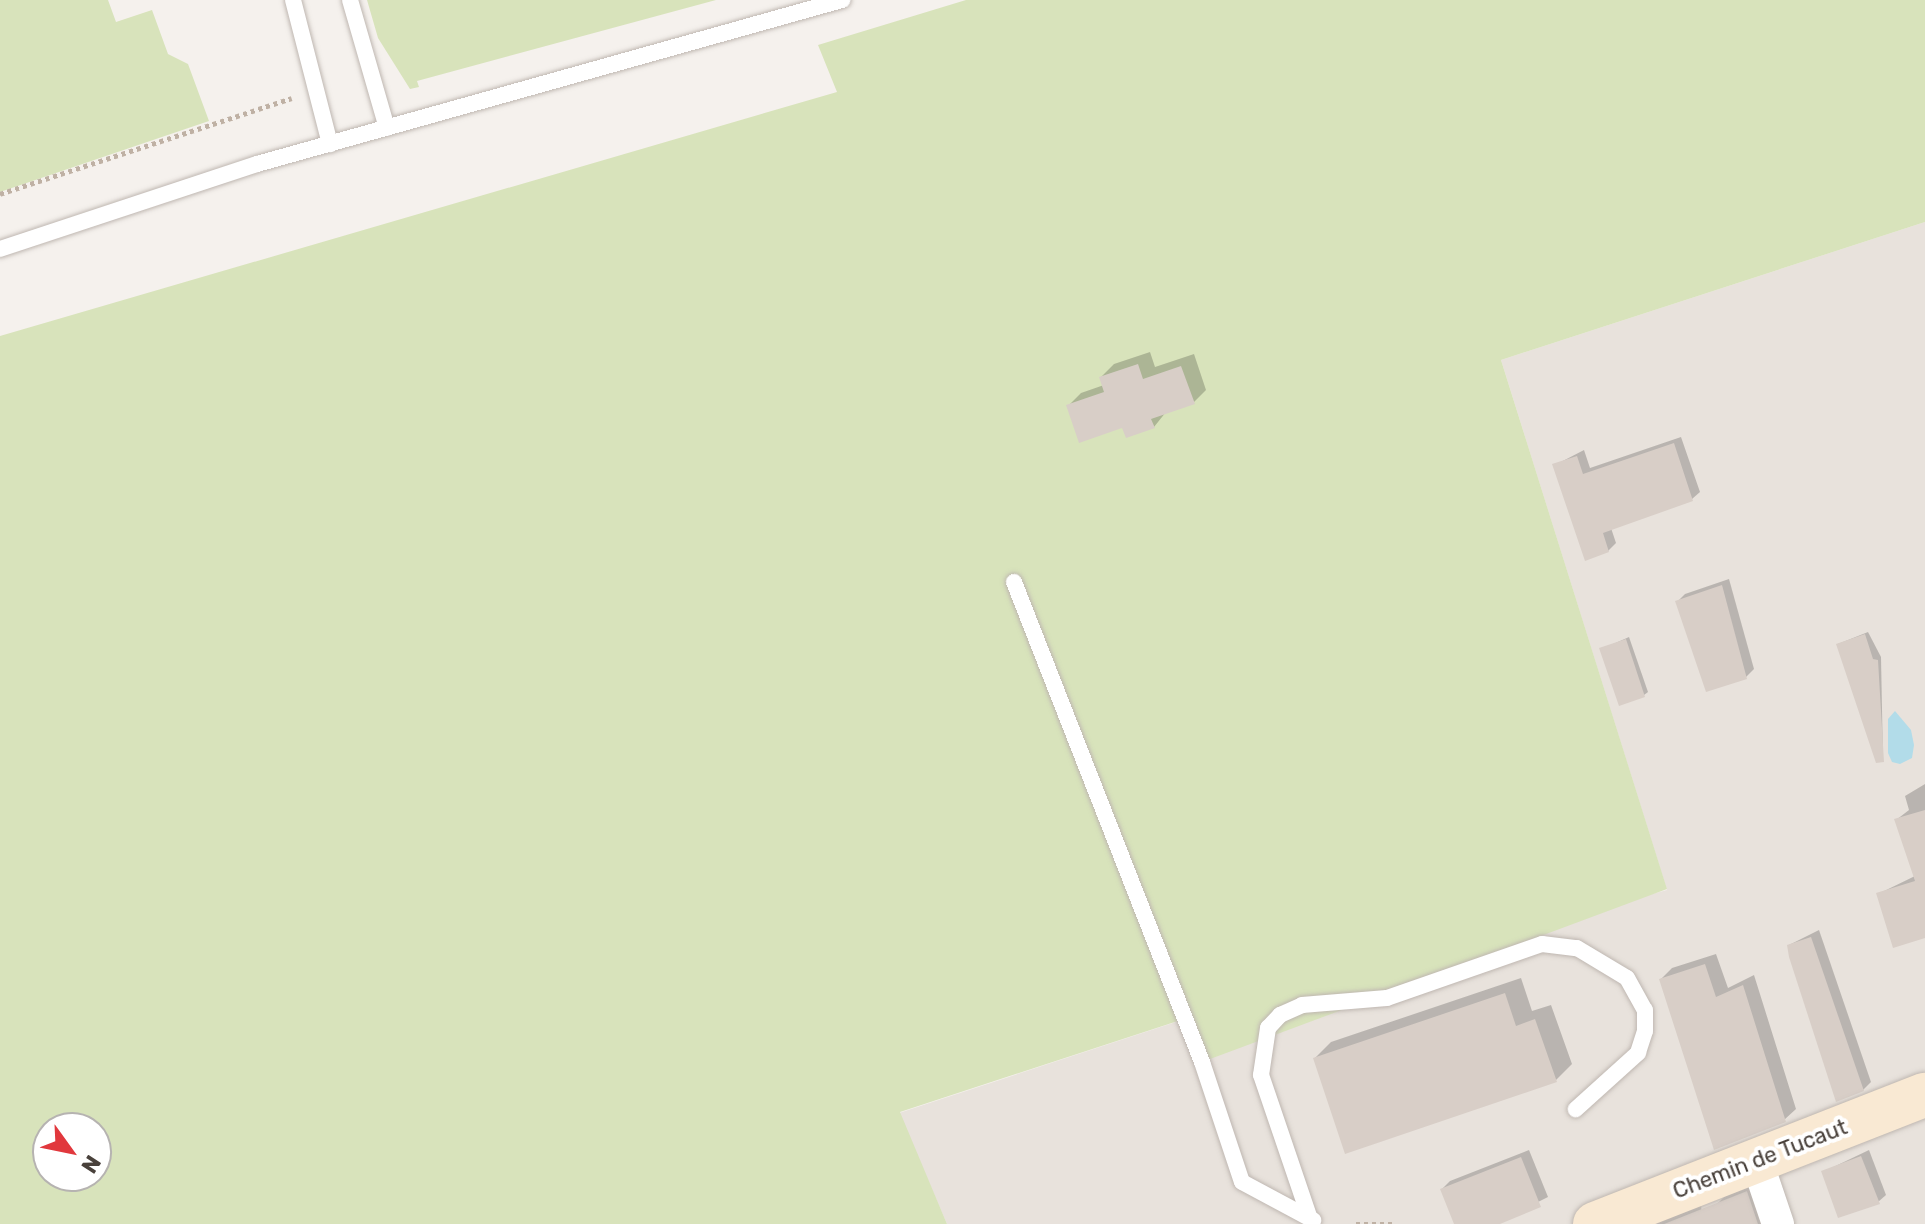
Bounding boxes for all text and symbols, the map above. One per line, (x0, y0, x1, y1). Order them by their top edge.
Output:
north arrow (32, 1112, 112, 1192)
street label: Chemin de Tucaut (1669, 1114, 1851, 1204)
text: N (75, 1150, 107, 1178)

